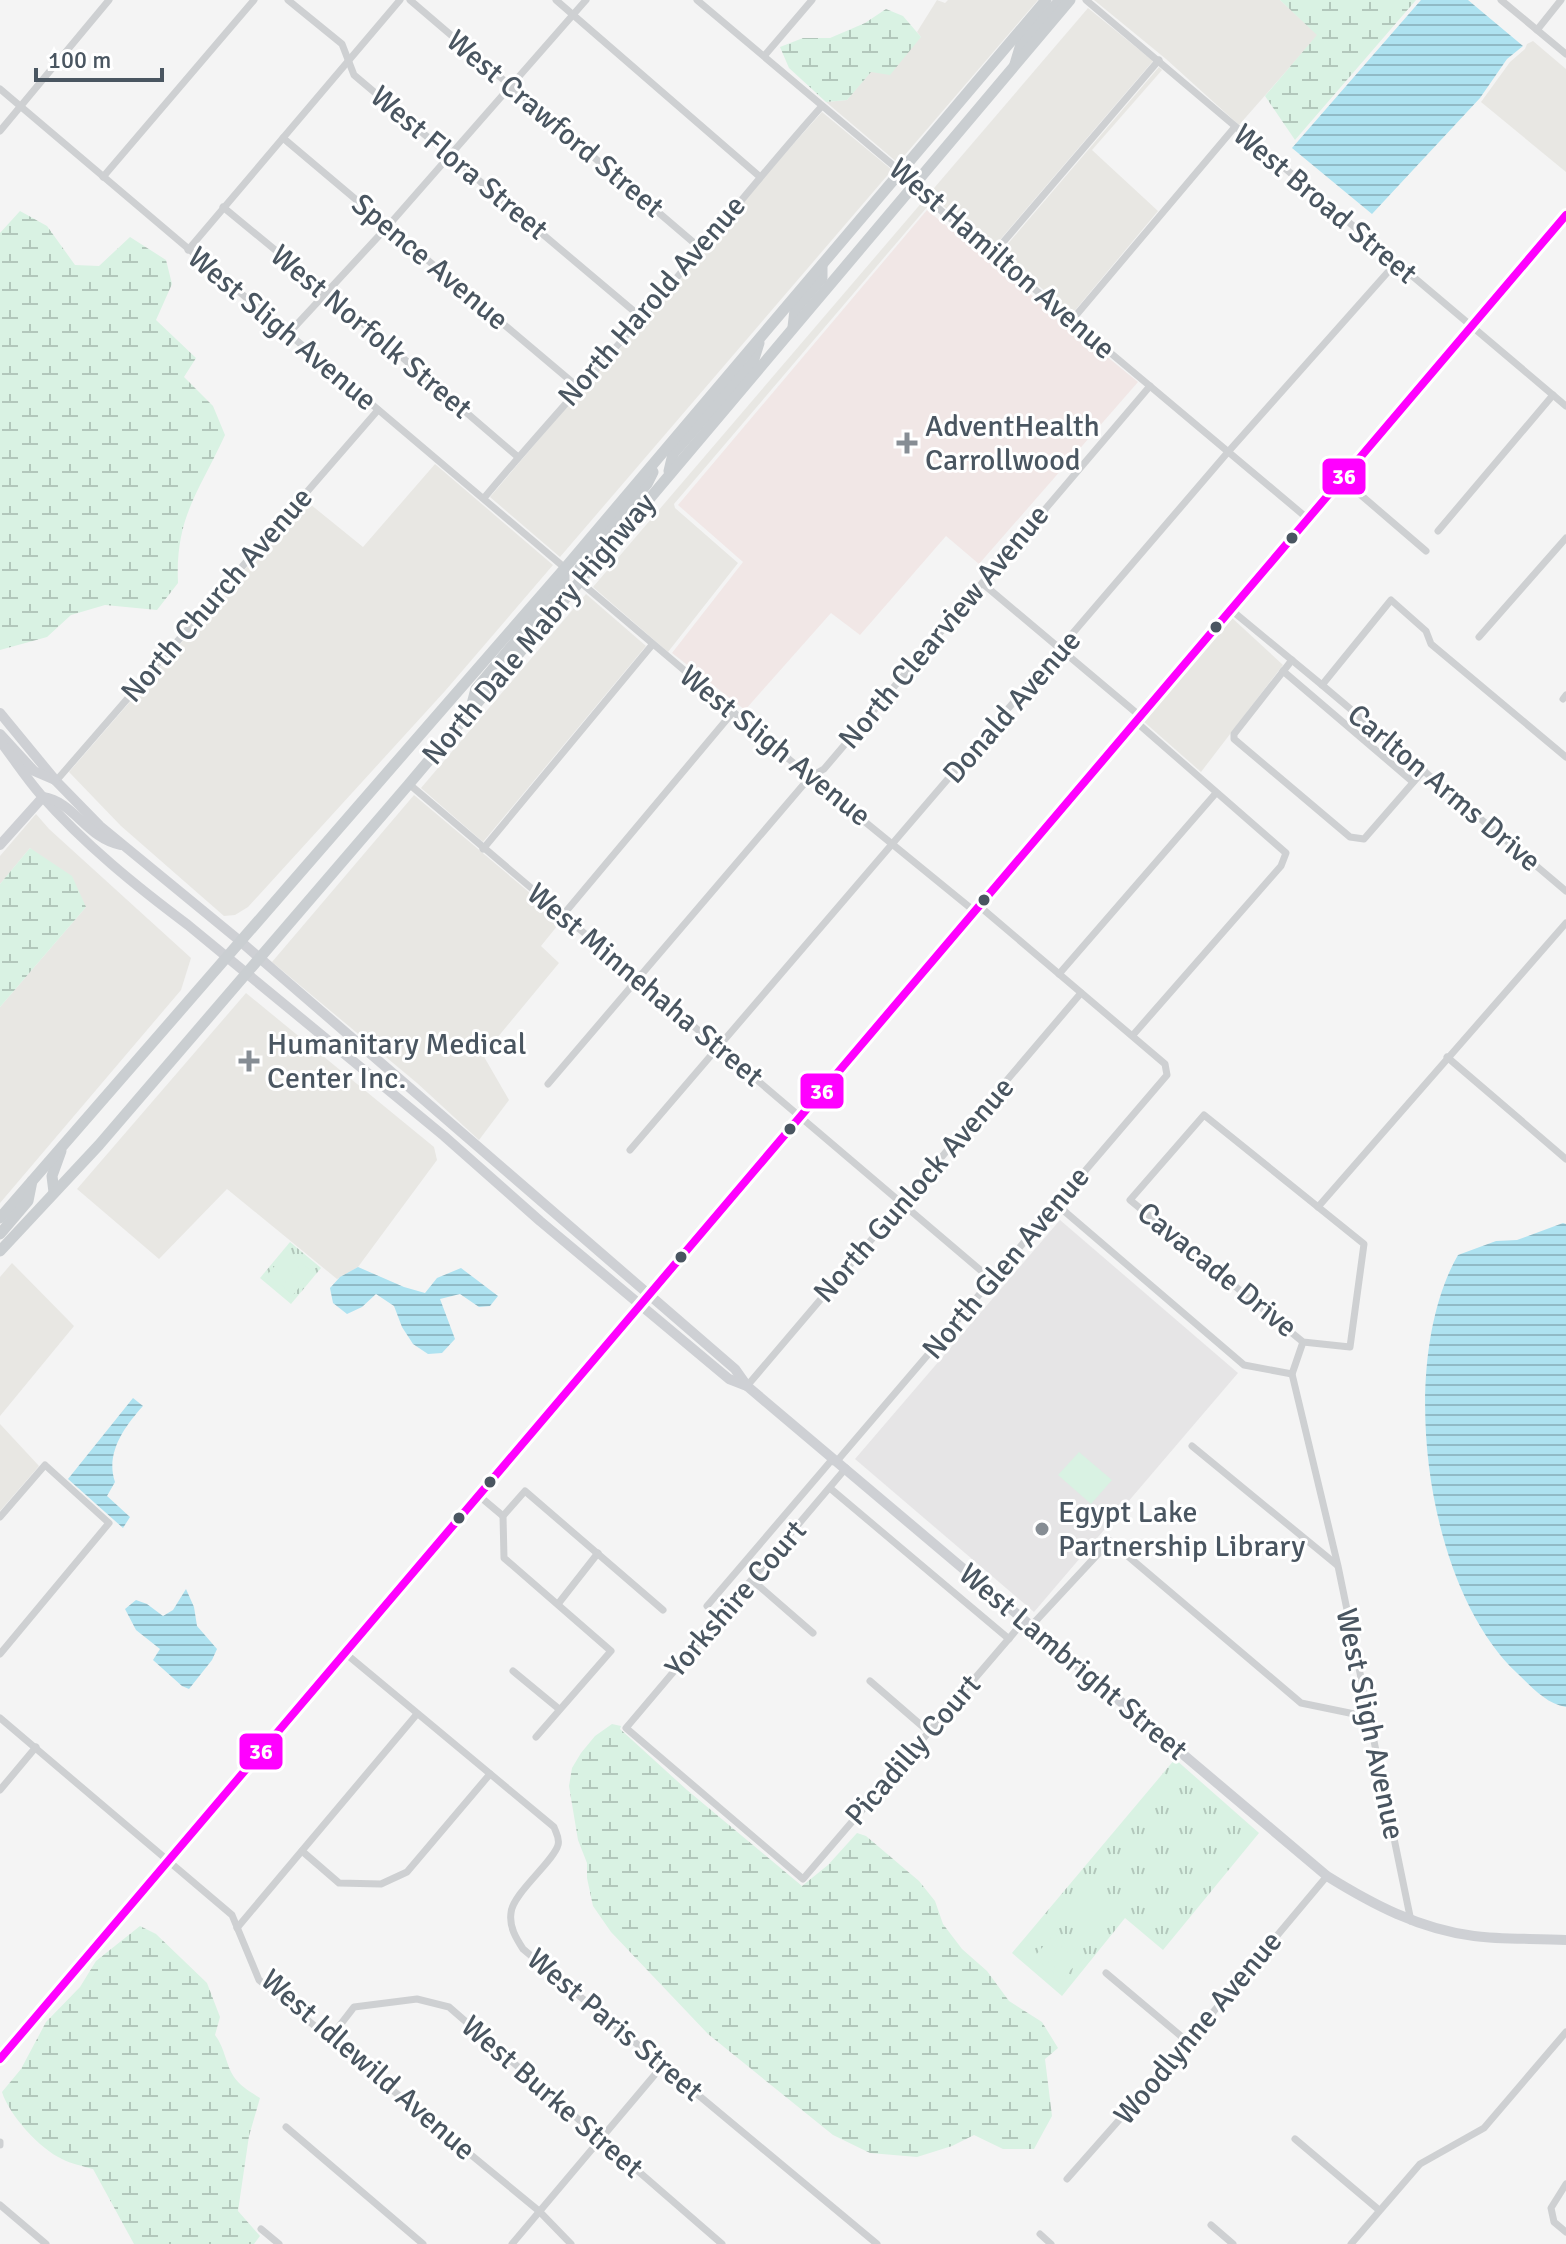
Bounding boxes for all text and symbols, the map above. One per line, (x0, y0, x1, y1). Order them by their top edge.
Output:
street label: West Crawford Street (439, 22, 671, 226)
scale bar (36, 32, 162, 82)
text: 100 m (48, 45, 111, 75)
street label: West Flora Street (363, 78, 555, 248)
street label: West Broad Street (1225, 116, 1425, 292)
street label: West Hamilton Avenue (881, 151, 1123, 367)
street label: Spence Avenue (344, 186, 516, 338)
street label: North Harold Avenue (550, 188, 754, 414)
street label: West Norfolk Street (263, 237, 479, 427)
street label: West Sligh Avenue (180, 239, 384, 419)
place label: AdventHealth Carrollwood (925, 408, 1100, 479)
marker: AdventHealth Carrollwood (896, 432, 918, 454)
line badge: 36 (1321, 457, 1367, 496)
text: 36 (1332, 463, 1356, 490)
street label: North Church Avenue (113, 480, 321, 710)
street label: North Dale Mabry Highway (414, 486, 664, 772)
street label: North Clearview Avenue (831, 497, 1057, 757)
unlabelled marker (1284, 530, 1300, 546)
unlabelled marker (1208, 619, 1224, 635)
street label: Donald Avenue (935, 623, 1089, 791)
street label: West Sligh Avenue (672, 657, 878, 835)
street label: Carlton Arms Drive (1340, 696, 1548, 880)
street label: West Minnehaha Street (519, 875, 771, 1095)
unlabelled marker (976, 892, 992, 908)
place label: Humanitary Medical Center Inc. (267, 1026, 527, 1097)
marker: Humanitary Medical Center Inc. (238, 1050, 260, 1072)
street label: North Gunlock Avenue (806, 1070, 1022, 1310)
line badge: 36 (799, 1072, 845, 1110)
text: 36 (810, 1078, 834, 1105)
unlabelled marker (782, 1121, 798, 1137)
street label: North Glen Avenue (914, 1159, 1098, 1367)
street label: Cavacade Drive (1130, 1194, 1304, 1346)
unlabelled marker (673, 1249, 689, 1265)
unlabelled marker (482, 1474, 498, 1490)
place label: Egypt Lake Partnership Library (1058, 1494, 1305, 1565)
unlabelled marker (451, 1510, 467, 1526)
street label: Yorkshire Court (657, 1513, 815, 1685)
marker: Egypt Lake Partnership Library (1033, 1520, 1051, 1538)
street label: West Lambright Street (951, 1556, 1195, 1768)
street label: West Sligh Avenue (1327, 1605, 1413, 1843)
street label: Picadilly Court (837, 1667, 989, 1833)
line badge: 36 (238, 1732, 284, 1771)
text: 36 (249, 1738, 273, 1765)
street label: Woodlynne Avenue (1106, 1923, 1290, 2133)
street label: West Paris Street (519, 1941, 711, 2109)
street label: West Idlewild Avenue (253, 1962, 483, 2168)
street label: West Burke Street (453, 2008, 651, 2186)

